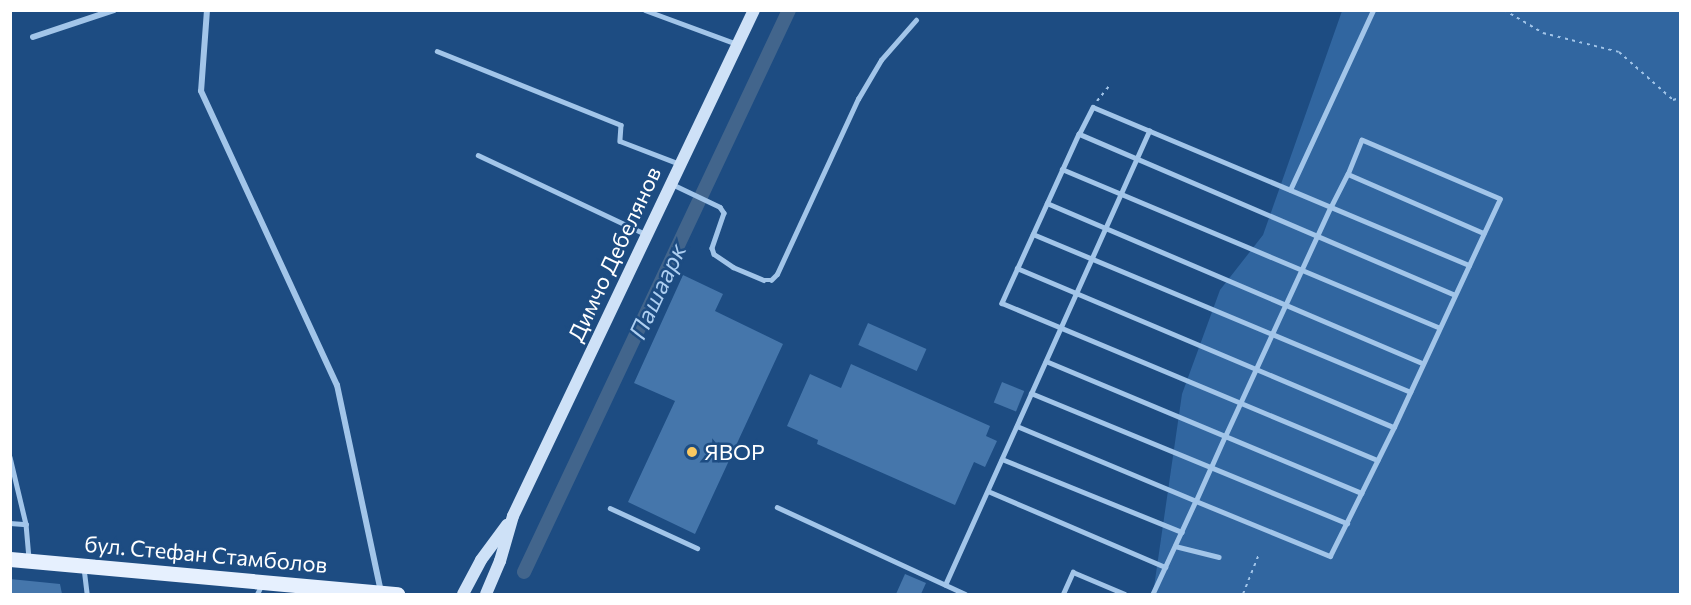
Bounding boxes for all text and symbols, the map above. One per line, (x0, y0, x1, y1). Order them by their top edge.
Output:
street label: Димчо Дебелянов (562, 162, 666, 346)
water label: Пашаарк (622, 239, 692, 343)
place label: ЯВОР (704, 439, 765, 465)
marker: ЯВОР (685, 445, 699, 459)
street label: бул. Стефан Стамболов (83, 530, 329, 578)

